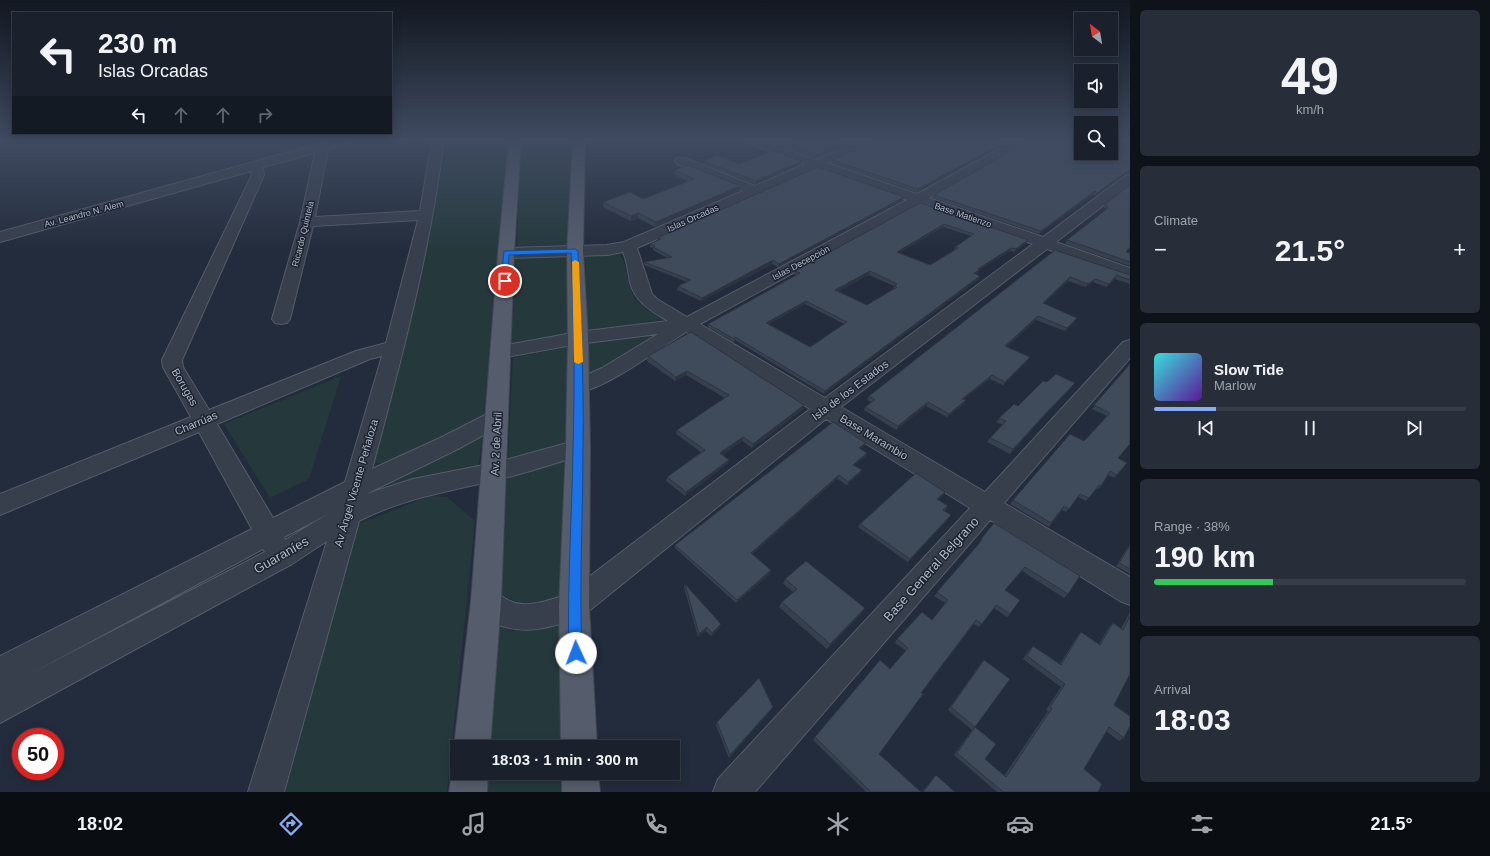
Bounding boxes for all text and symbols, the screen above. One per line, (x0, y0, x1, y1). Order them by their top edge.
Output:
north arrow (1074, 12, 1118, 56)
map controls (1074, 12, 1118, 160)
icon: left (32, 28, 84, 80)
text: 230 m (98, 28, 177, 59)
text: 49 (1281, 47, 1339, 105)
text: Islas Orcadas (98, 61, 208, 81)
button: sound (1074, 64, 1118, 108)
text: km/h (1296, 102, 1324, 117)
icon: left (128, 104, 150, 126)
icon: ahead (170, 104, 192, 126)
icon: ahead (212, 104, 234, 126)
icon: right (254, 104, 276, 126)
button: search (1074, 116, 1118, 160)
street label: Av. Leandro N. Alem (43, 199, 125, 229)
street label: Ricardo Quintela (290, 200, 316, 268)
street label: Base Matienzo (933, 201, 993, 229)
street label: Islas Orcadas (666, 202, 721, 234)
text: Climate (1154, 213, 1198, 228)
text: 21.5° (1275, 234, 1345, 267)
text: − (1154, 237, 1167, 262)
text: + (1453, 237, 1466, 262)
street label: Islas Decepción (771, 244, 831, 282)
pin (488, 264, 522, 298)
icon: arrive (494, 270, 516, 292)
street label: Isla de los Estados (810, 357, 891, 423)
text: Slow Tide (1214, 361, 1284, 378)
street label: Borugas (170, 366, 201, 408)
text: Marlow (1214, 378, 1256, 393)
street label: Charrúas (173, 408, 220, 437)
street label: Av. 2 de Abril (488, 412, 504, 476)
street label: Base Marambio (838, 412, 910, 462)
street label: Av Ángel Vicente Peñaloza (332, 417, 380, 548)
icon: previous (1195, 417, 1217, 439)
icon: pause (1299, 417, 1321, 439)
icon: next (1403, 417, 1425, 439)
street label: Base General Belgrano (880, 514, 982, 624)
text: Range · 38% (1154, 519, 1230, 534)
street label: Guaraníes (251, 533, 311, 577)
text: 190 km (1154, 540, 1256, 573)
position arrow (555, 632, 597, 674)
text: Arrival (1154, 682, 1191, 697)
text: 18:03 (1154, 703, 1231, 736)
speed limit sign: 50 (12, 728, 64, 780)
text: 18:03 · 1 min · 300 m (492, 751, 638, 768)
icon: directions (277, 810, 305, 838)
icon: music (460, 810, 488, 838)
icon: phone (642, 810, 670, 838)
icon: climate (824, 810, 852, 838)
icon: car (1006, 810, 1034, 838)
icon: filters (1188, 810, 1216, 838)
text: 18:02 (77, 814, 123, 834)
text: 21.5° (1371, 814, 1413, 834)

